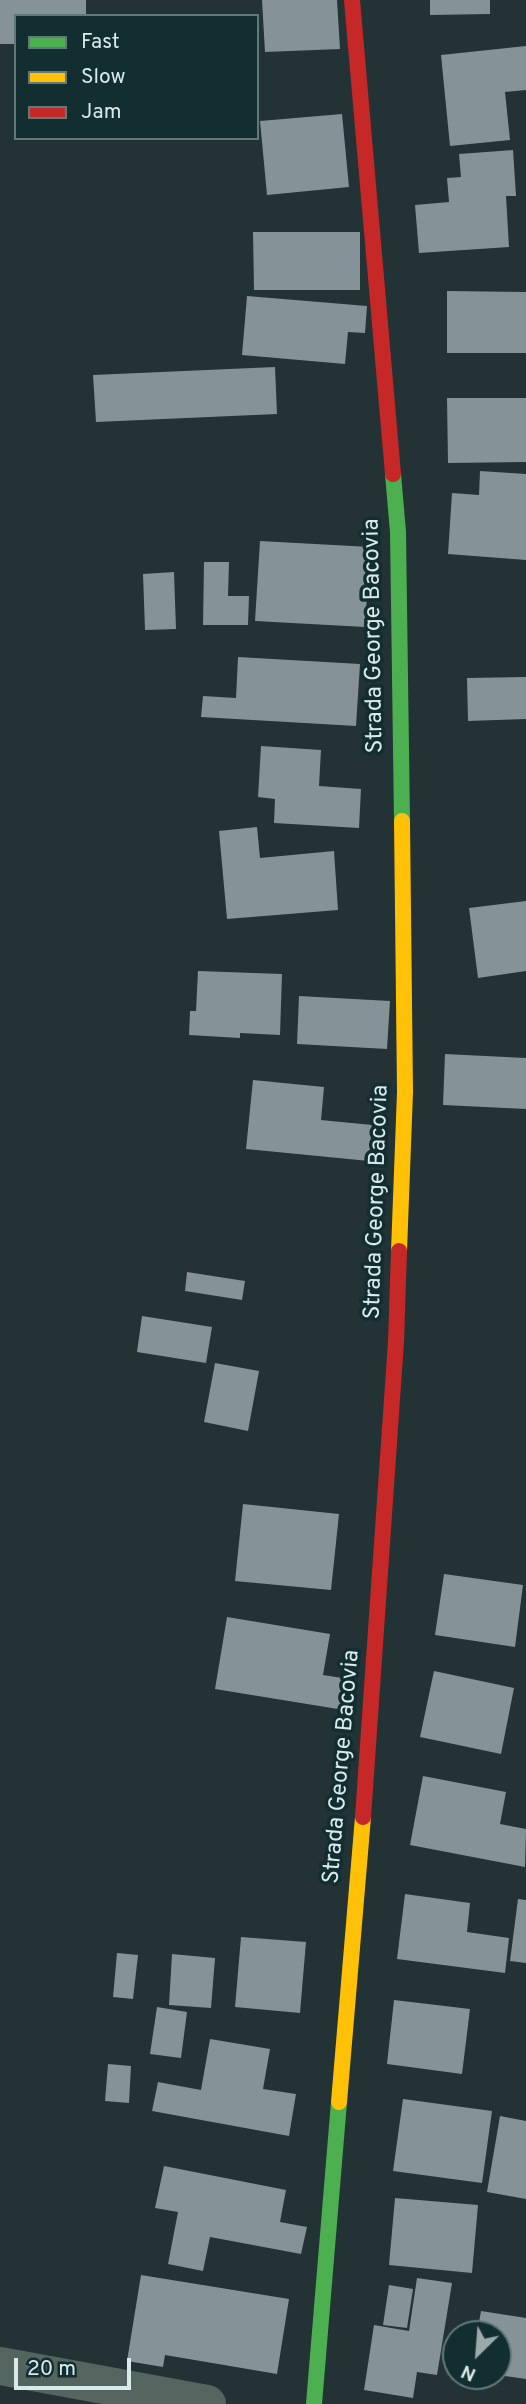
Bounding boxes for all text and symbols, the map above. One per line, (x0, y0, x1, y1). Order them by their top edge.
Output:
legend (14, 14, 259, 140)
text: Fast (81, 29, 120, 56)
text: Slow (81, 64, 126, 91)
text: Jam (81, 99, 122, 126)
street label: Strada George Bacovia (359, 518, 391, 754)
street label: Strada George Bacovia (360, 1084, 396, 1320)
street label: Strada George Bacovia (319, 1649, 367, 1885)
north arrow (442, 2320, 512, 2390)
scale bar (18, 2344, 135, 2388)
text: 20 m (27, 2356, 76, 2383)
text: N (458, 2358, 480, 2386)

